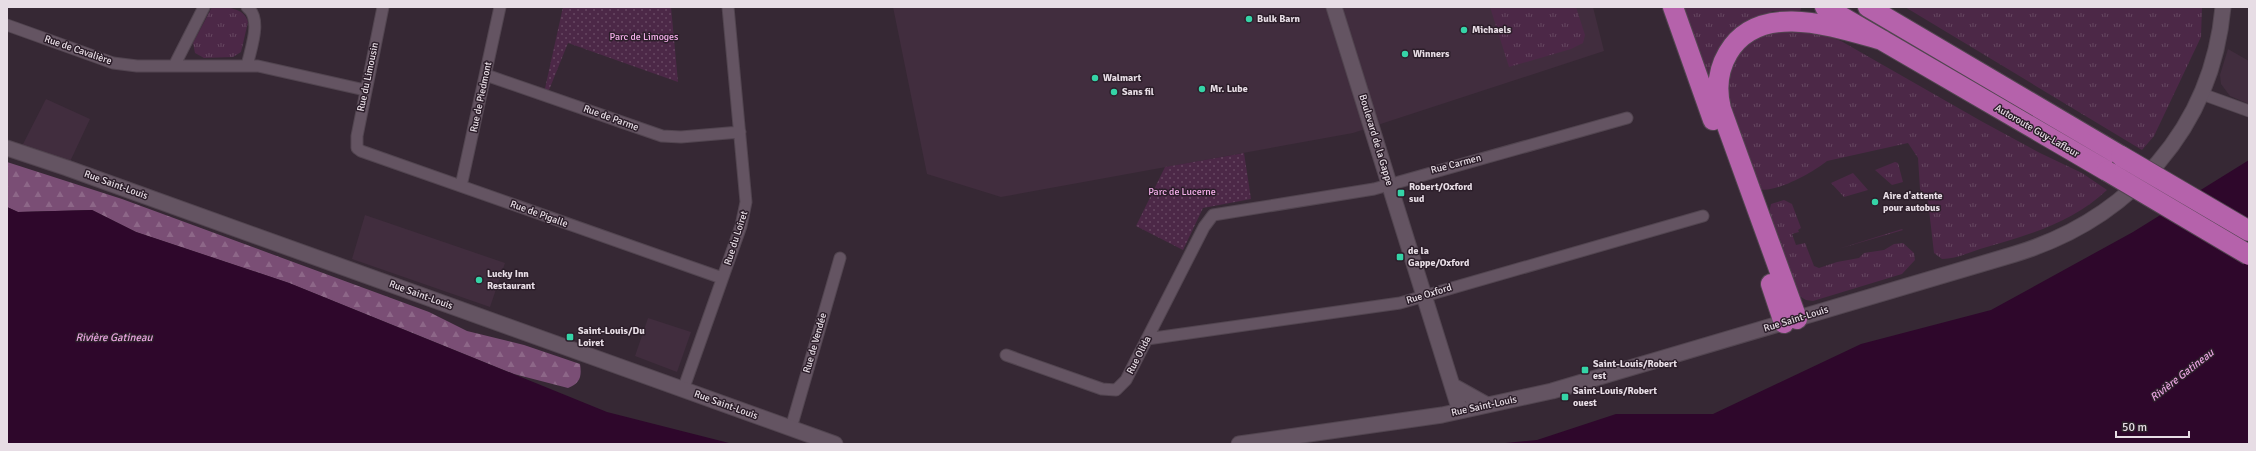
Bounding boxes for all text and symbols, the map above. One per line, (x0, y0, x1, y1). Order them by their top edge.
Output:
place label: Bulk Barn (1257, 13, 1300, 25)
marker: Bulk Barn (1244, 14, 1254, 24)
place label: Michaels (1472, 24, 1512, 36)
marker: Michaels (1459, 25, 1469, 35)
park label: Parc de Limoges (609, 31, 679, 43)
street label: Rue de Cavalière (43, 33, 113, 67)
street label: Rue du Limousin (355, 41, 381, 113)
place label: Winners (1413, 48, 1450, 60)
marker: Winners (1400, 49, 1410, 59)
street label: Rue de Piedmont (468, 60, 494, 133)
place label: Walmart (1103, 72, 1142, 84)
marker: Walmart (1090, 73, 1100, 83)
place label: Mr. Lube (1210, 83, 1248, 95)
marker: Mr. Lube (1197, 84, 1207, 94)
place label: Sans fil (1122, 86, 1154, 98)
marker: Sans fil (1109, 87, 1119, 97)
street label: Boulevard de la Gappe (1356, 93, 1396, 187)
street label: Rue de Parme (582, 102, 640, 134)
street label: Autoroute Guy-Lafleur (1993, 102, 2082, 160)
street label: Rue Carmen (1430, 152, 1482, 176)
street label: Rue Saint-Louis (82, 168, 150, 202)
place label: Robert/Oxford sud (1409, 181, 1473, 205)
park label: Parc de Lucerne (1148, 186, 1216, 198)
marker: Robert/Oxford sud (1396, 188, 1406, 198)
place label: Aire d'attente pour autobus (1883, 190, 1943, 214)
marker: Aire d'attente pour autobus (1870, 197, 1880, 207)
street label: Rue de Pigalle (509, 198, 569, 230)
street label: Rue du Loiret (722, 209, 751, 267)
place label: de la Gappe/Oxford (1408, 245, 1470, 269)
marker: de la Gappe/Oxford (1395, 252, 1405, 262)
place label: Lucky Inn Restaurant (487, 268, 535, 292)
marker: Lucky Inn Restaurant (474, 275, 484, 285)
street label: Rue Saint-Louis (387, 278, 455, 312)
street label: Rue Oxford (1405, 281, 1453, 307)
street label: Rue Saint-Louis (1762, 303, 1830, 335)
street label: Rue de Vendée (801, 312, 829, 374)
place label: Saint-Louis/Du Loiret (578, 325, 645, 349)
water label: Rivière Gatineau (75, 331, 154, 344)
marker: Saint-Louis/Du Loiret (565, 332, 575, 342)
street label: Rue Olida (1124, 334, 1154, 376)
water label: Rivière Gatineau (2148, 346, 2217, 404)
place label: Saint-Louis/Robert est (1593, 358, 1677, 382)
marker: Saint-Louis/Robert est (1580, 365, 1590, 375)
place label: Saint-Louis/Robert ouest (1573, 385, 1657, 409)
street label: Rue Saint-Louis (692, 388, 760, 422)
marker: Saint-Louis/Robert ouest (1560, 392, 1570, 402)
street label: Rue Saint-Louis (1450, 393, 1519, 419)
scale bar (2116, 413, 2189, 439)
text: 50 m (2122, 420, 2147, 435)

